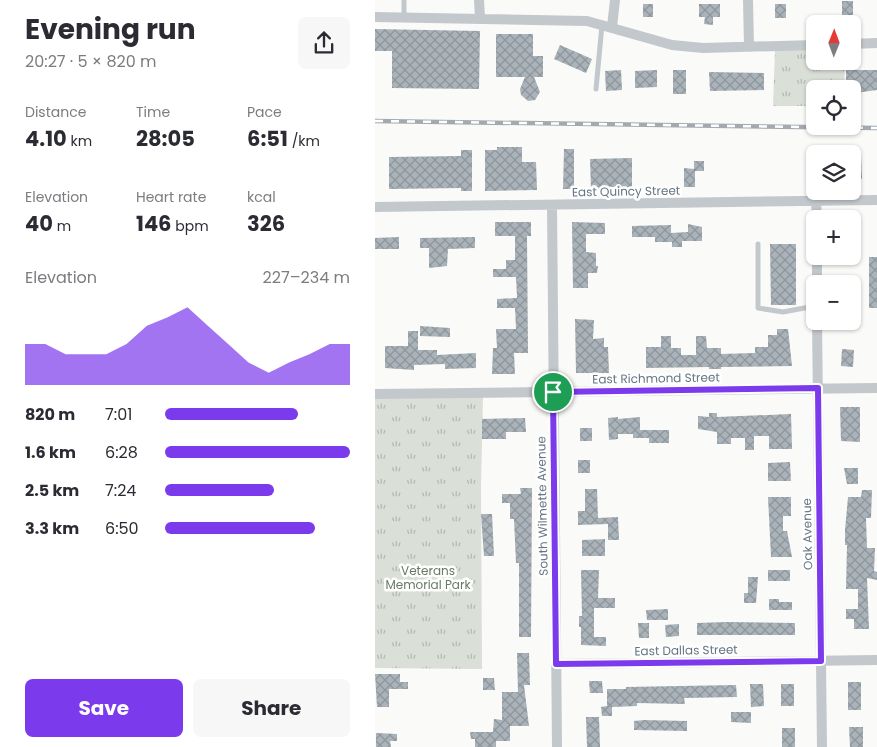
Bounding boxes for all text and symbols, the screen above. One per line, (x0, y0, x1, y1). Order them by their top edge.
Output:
text: Evening run (25, 10, 196, 49)
north arrow (806, 15, 861, 70)
map controls (806, 15, 861, 330)
button: share (298, 17, 350, 69)
text: 20:27 · 5 × 820 m (25, 50, 157, 73)
button: locate (806, 80, 861, 135)
text: Distance (25, 102, 86, 122)
text: Time (136, 102, 170, 122)
text: Pace (247, 102, 282, 122)
text: 4.10 (25, 124, 67, 153)
text: 28:05 (136, 124, 195, 153)
text: 6:51 (247, 124, 288, 153)
text: km (67, 131, 92, 151)
text: /km (288, 131, 320, 151)
button: layers (806, 145, 861, 200)
street label: East Quincy Street (572, 182, 680, 200)
text: Elevation (25, 187, 88, 207)
text: Heart rate (136, 187, 206, 207)
text: kcal (247, 187, 276, 207)
text: 40 (25, 209, 53, 238)
text: 146 (136, 209, 172, 238)
text: 326 (247, 209, 285, 238)
button: + (806, 210, 861, 265)
text: m (53, 216, 71, 236)
text: bpm (172, 216, 209, 236)
text: Elevation (25, 266, 97, 289)
text: 227–234 m (263, 266, 350, 289)
button: − (806, 275, 861, 330)
street label: East Richmond Street (592, 368, 720, 388)
pin (532, 371, 574, 413)
icon: arrive (539, 378, 567, 406)
text: 820 m (25, 403, 75, 426)
text: 7:01 (105, 403, 132, 426)
street label: South Wilmette Avenue (532, 436, 552, 576)
text: 1.6 km (25, 441, 76, 464)
text: 6:28 (105, 441, 138, 464)
text: 2.5 km (25, 479, 79, 502)
text: 7:24 (105, 479, 136, 502)
street label: Oak Avenue (798, 498, 816, 570)
text: 3.3 km (25, 517, 79, 540)
text: 6:50 (105, 517, 139, 540)
park label: Veterans Memorial Park (385, 562, 471, 593)
street label: East Dallas Street (634, 641, 738, 659)
button: Save (25, 679, 183, 737)
button: Share (193, 679, 350, 737)

